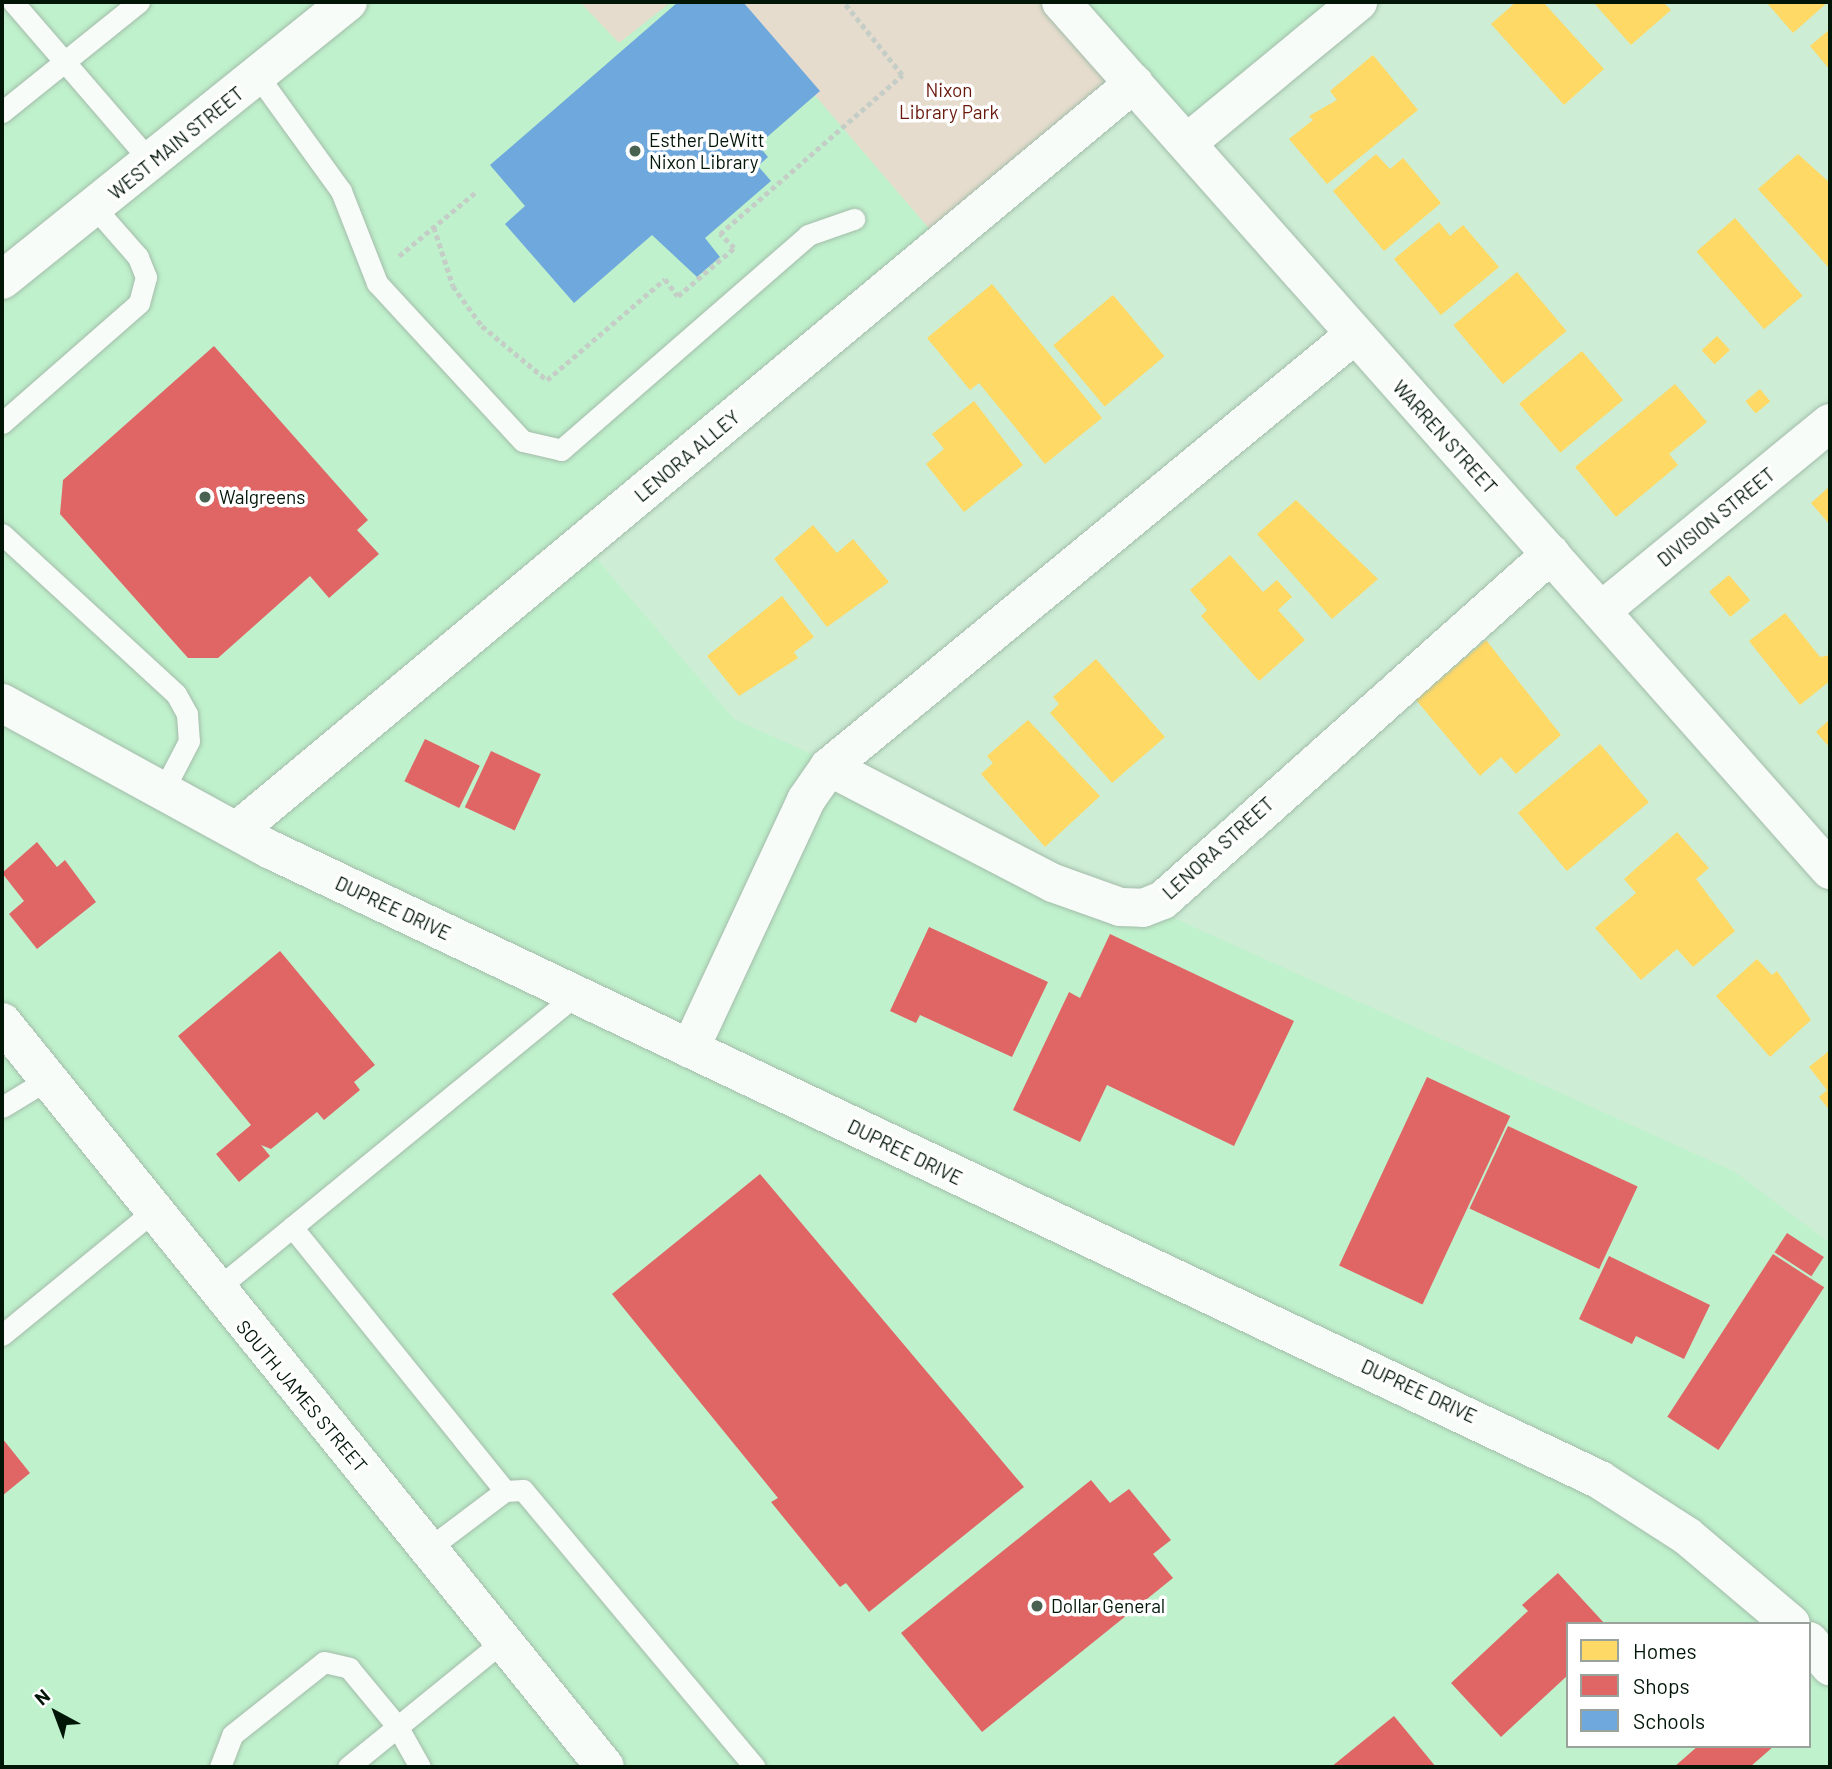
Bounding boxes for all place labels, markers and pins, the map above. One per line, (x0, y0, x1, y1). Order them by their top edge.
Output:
place label: Esther DeWitt Nixon Library (649, 129, 765, 173)
marker: Esther DeWitt Nixon Library (627, 143, 643, 159)
place label: Walgreens (219, 486, 305, 508)
marker: Walgreens (197, 489, 213, 505)
place label: Dollar General (1051, 1595, 1165, 1617)
marker: Dollar General (1029, 1598, 1045, 1614)

